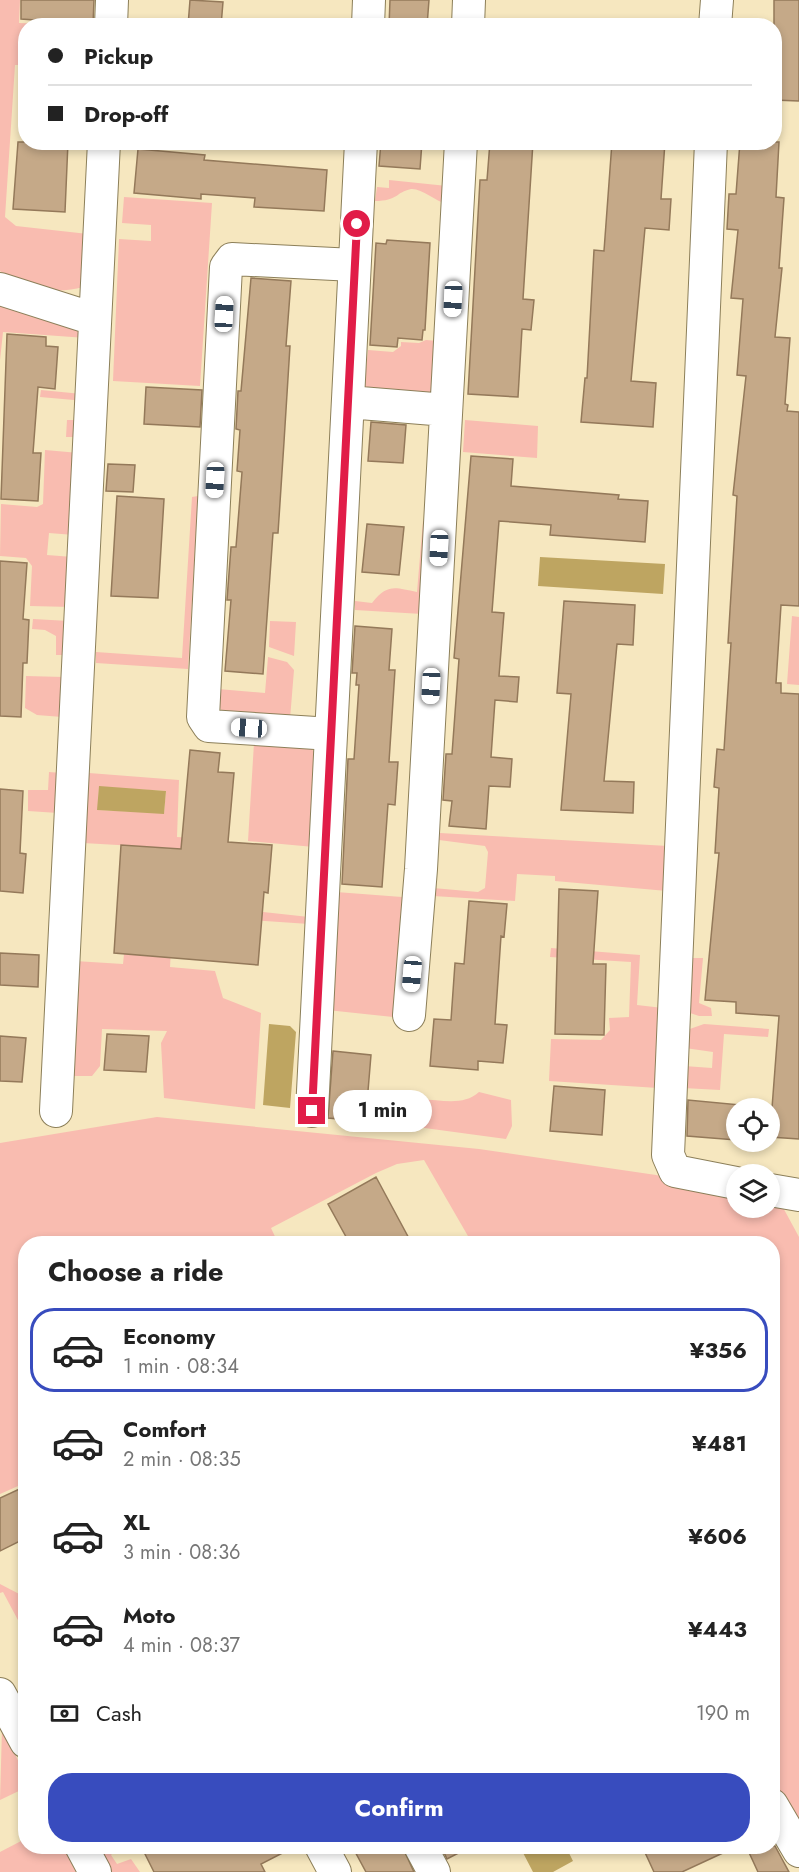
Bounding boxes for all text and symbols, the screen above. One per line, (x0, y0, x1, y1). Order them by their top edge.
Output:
text: Pickup (84, 40, 153, 72)
text: Drop-off (84, 98, 168, 130)
route start (343, 210, 370, 237)
car (443, 281, 463, 317)
car (214, 296, 234, 332)
car (205, 462, 225, 498)
car (429, 530, 449, 566)
car (421, 668, 441, 704)
car (230, 718, 268, 738)
car (401, 955, 423, 993)
callout: 1 min (333, 1090, 432, 1132)
text: 1 min (358, 1096, 407, 1125)
route end (298, 1097, 325, 1124)
map controls (726, 1098, 780, 1218)
button: locate (726, 1098, 780, 1152)
button: layers (726, 1164, 780, 1218)
text: Choose a ride (48, 1252, 223, 1291)
text: Economy (123, 1320, 215, 1352)
icon: car (51, 1323, 105, 1377)
text: ¥356 (690, 1334, 747, 1366)
text: 1 min · 08:34 (123, 1352, 239, 1381)
text: Comfort (123, 1413, 206, 1445)
icon: car (51, 1416, 105, 1470)
text: ¥481 (692, 1427, 747, 1459)
text: 2 min · 08:35 (123, 1445, 241, 1474)
text: XL (123, 1506, 150, 1538)
icon: car (51, 1509, 105, 1563)
text: ¥606 (688, 1520, 747, 1552)
text: 3 min · 08:36 (123, 1538, 241, 1567)
text: Moto (123, 1599, 176, 1631)
icon: car (51, 1602, 105, 1656)
text: ¥443 (688, 1613, 747, 1645)
text: 4 min · 08:37 (123, 1631, 240, 1660)
icon: cash (48, 1697, 81, 1730)
text: Cash (96, 1697, 142, 1729)
text: 190 m (696, 1699, 750, 1728)
button: Confirm (48, 1773, 750, 1842)

